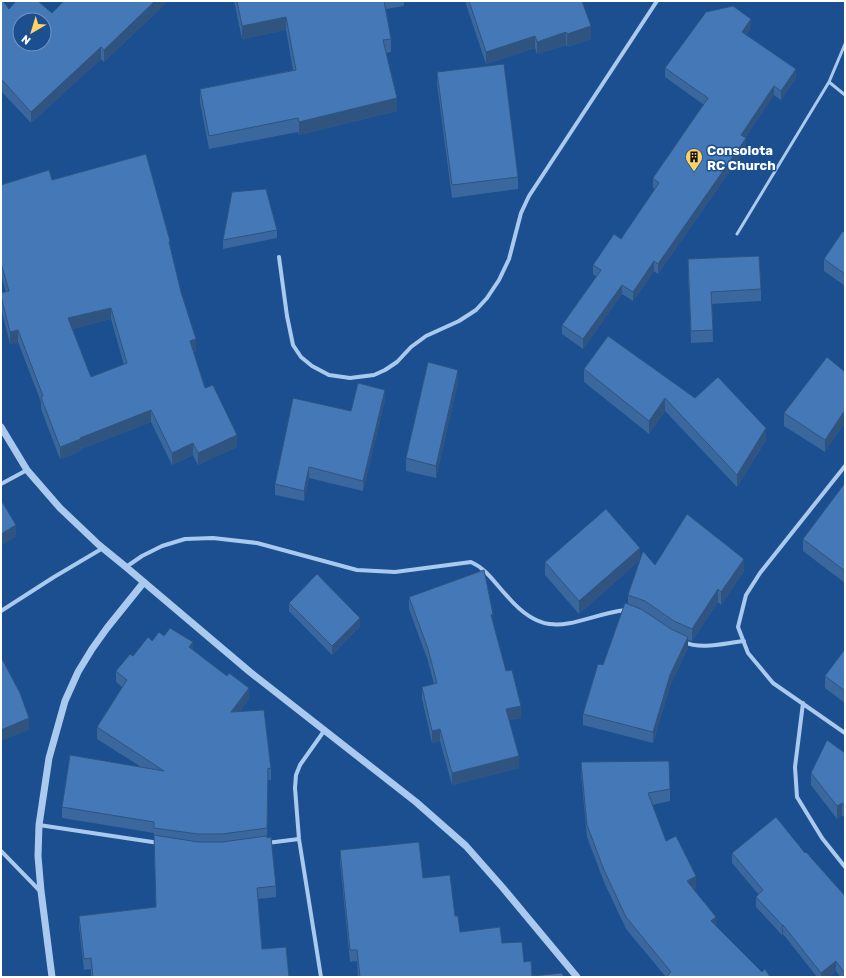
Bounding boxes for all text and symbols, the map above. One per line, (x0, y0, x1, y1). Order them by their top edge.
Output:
north arrow (12, 12, 52, 52)
text: N (19, 32, 33, 47)
place label: Consolota RC Church (707, 143, 776, 173)
building icon: Consolota RC Church (684, 147, 704, 172)

